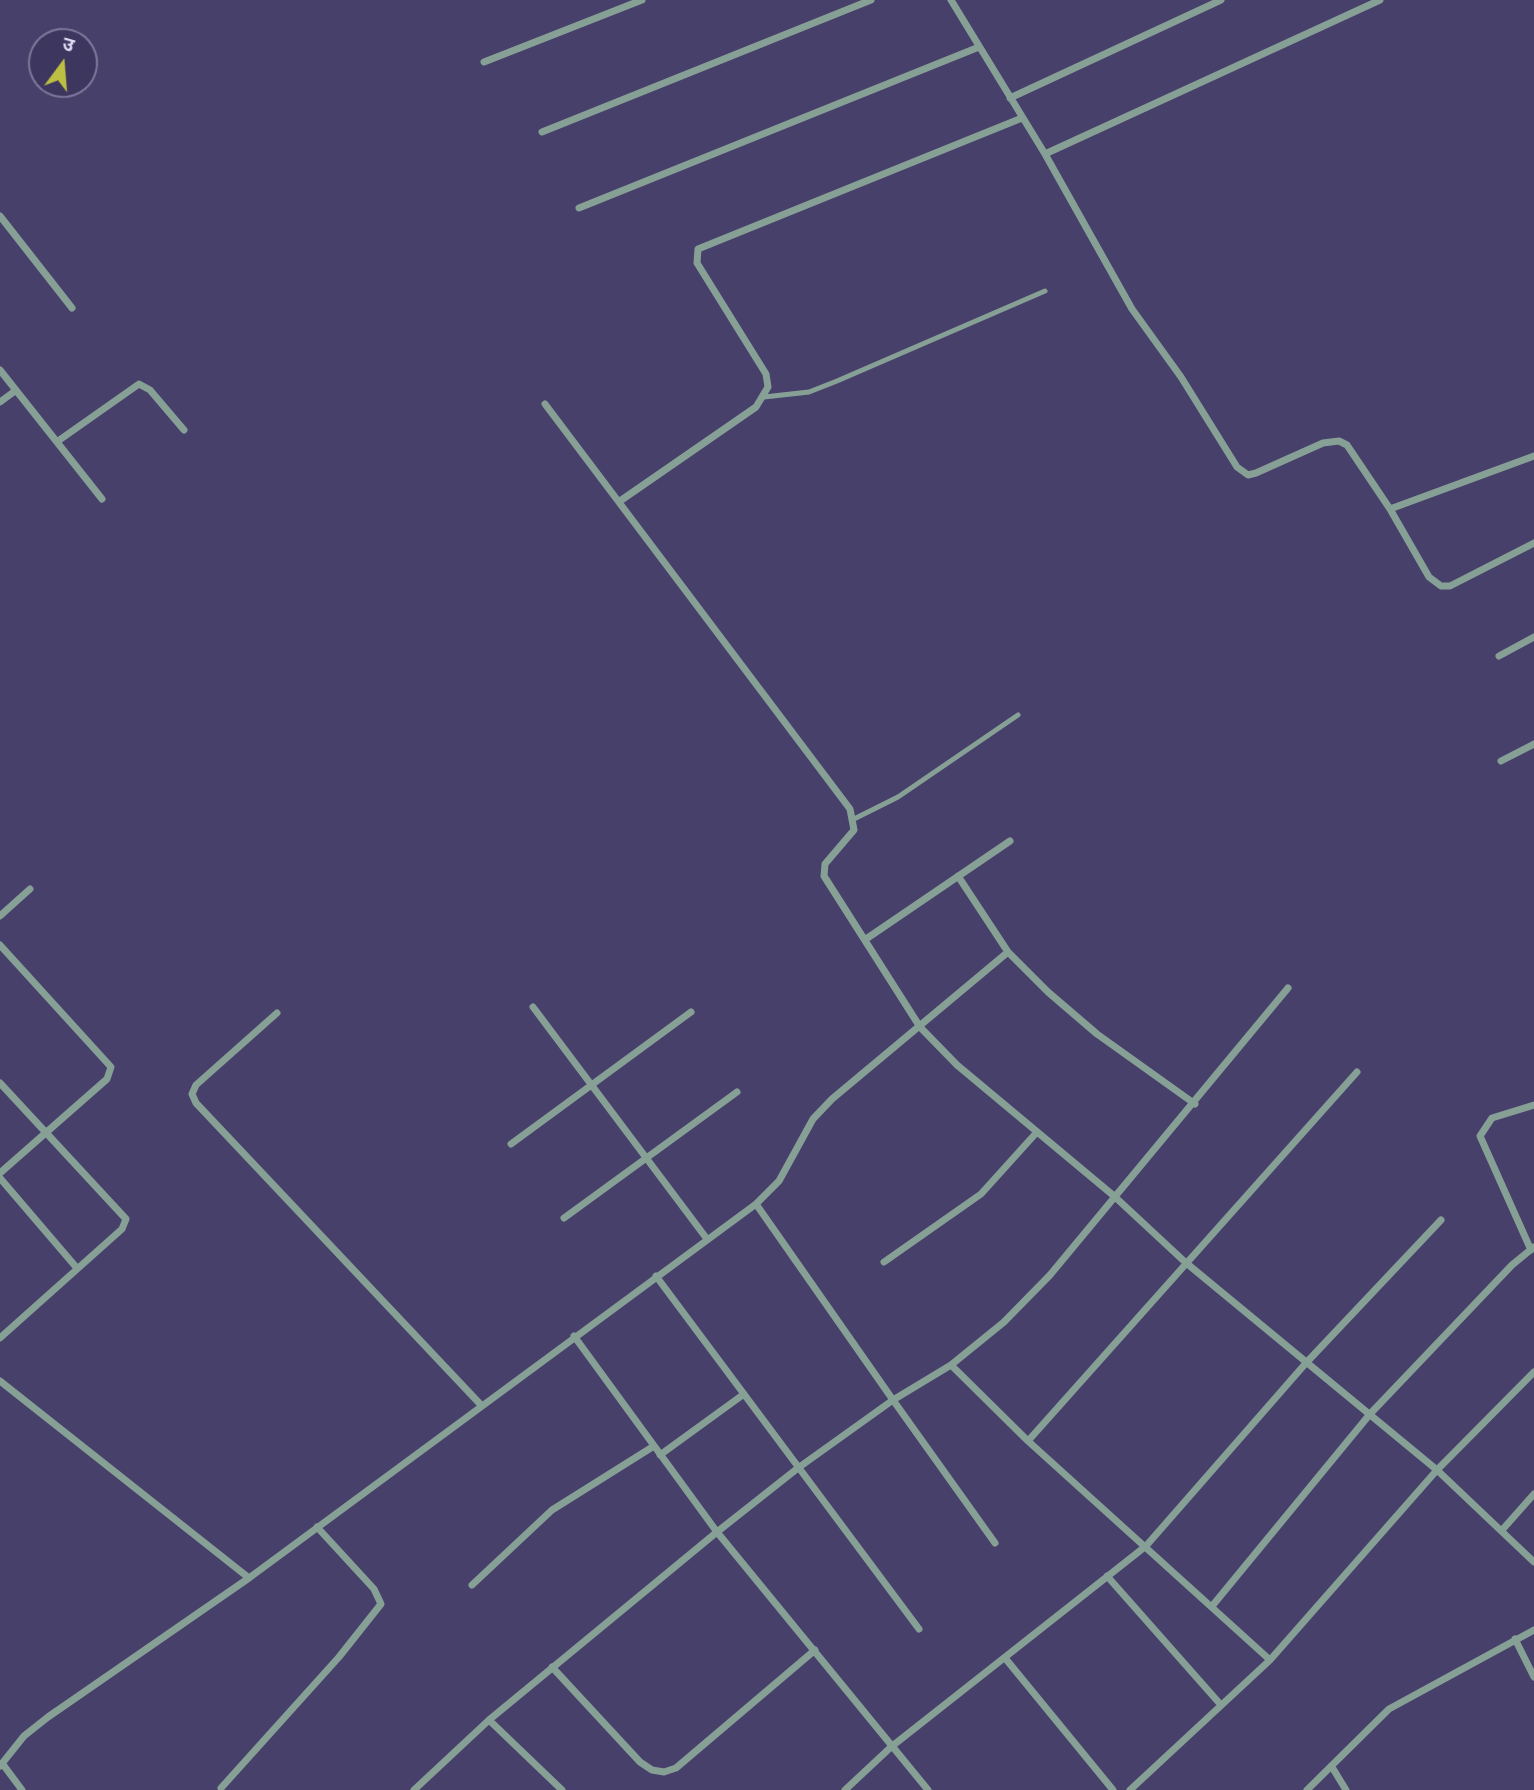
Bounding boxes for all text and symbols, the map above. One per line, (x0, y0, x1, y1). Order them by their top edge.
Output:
north arrow (28, 28, 98, 98)
text: उ (60, 33, 77, 56)

